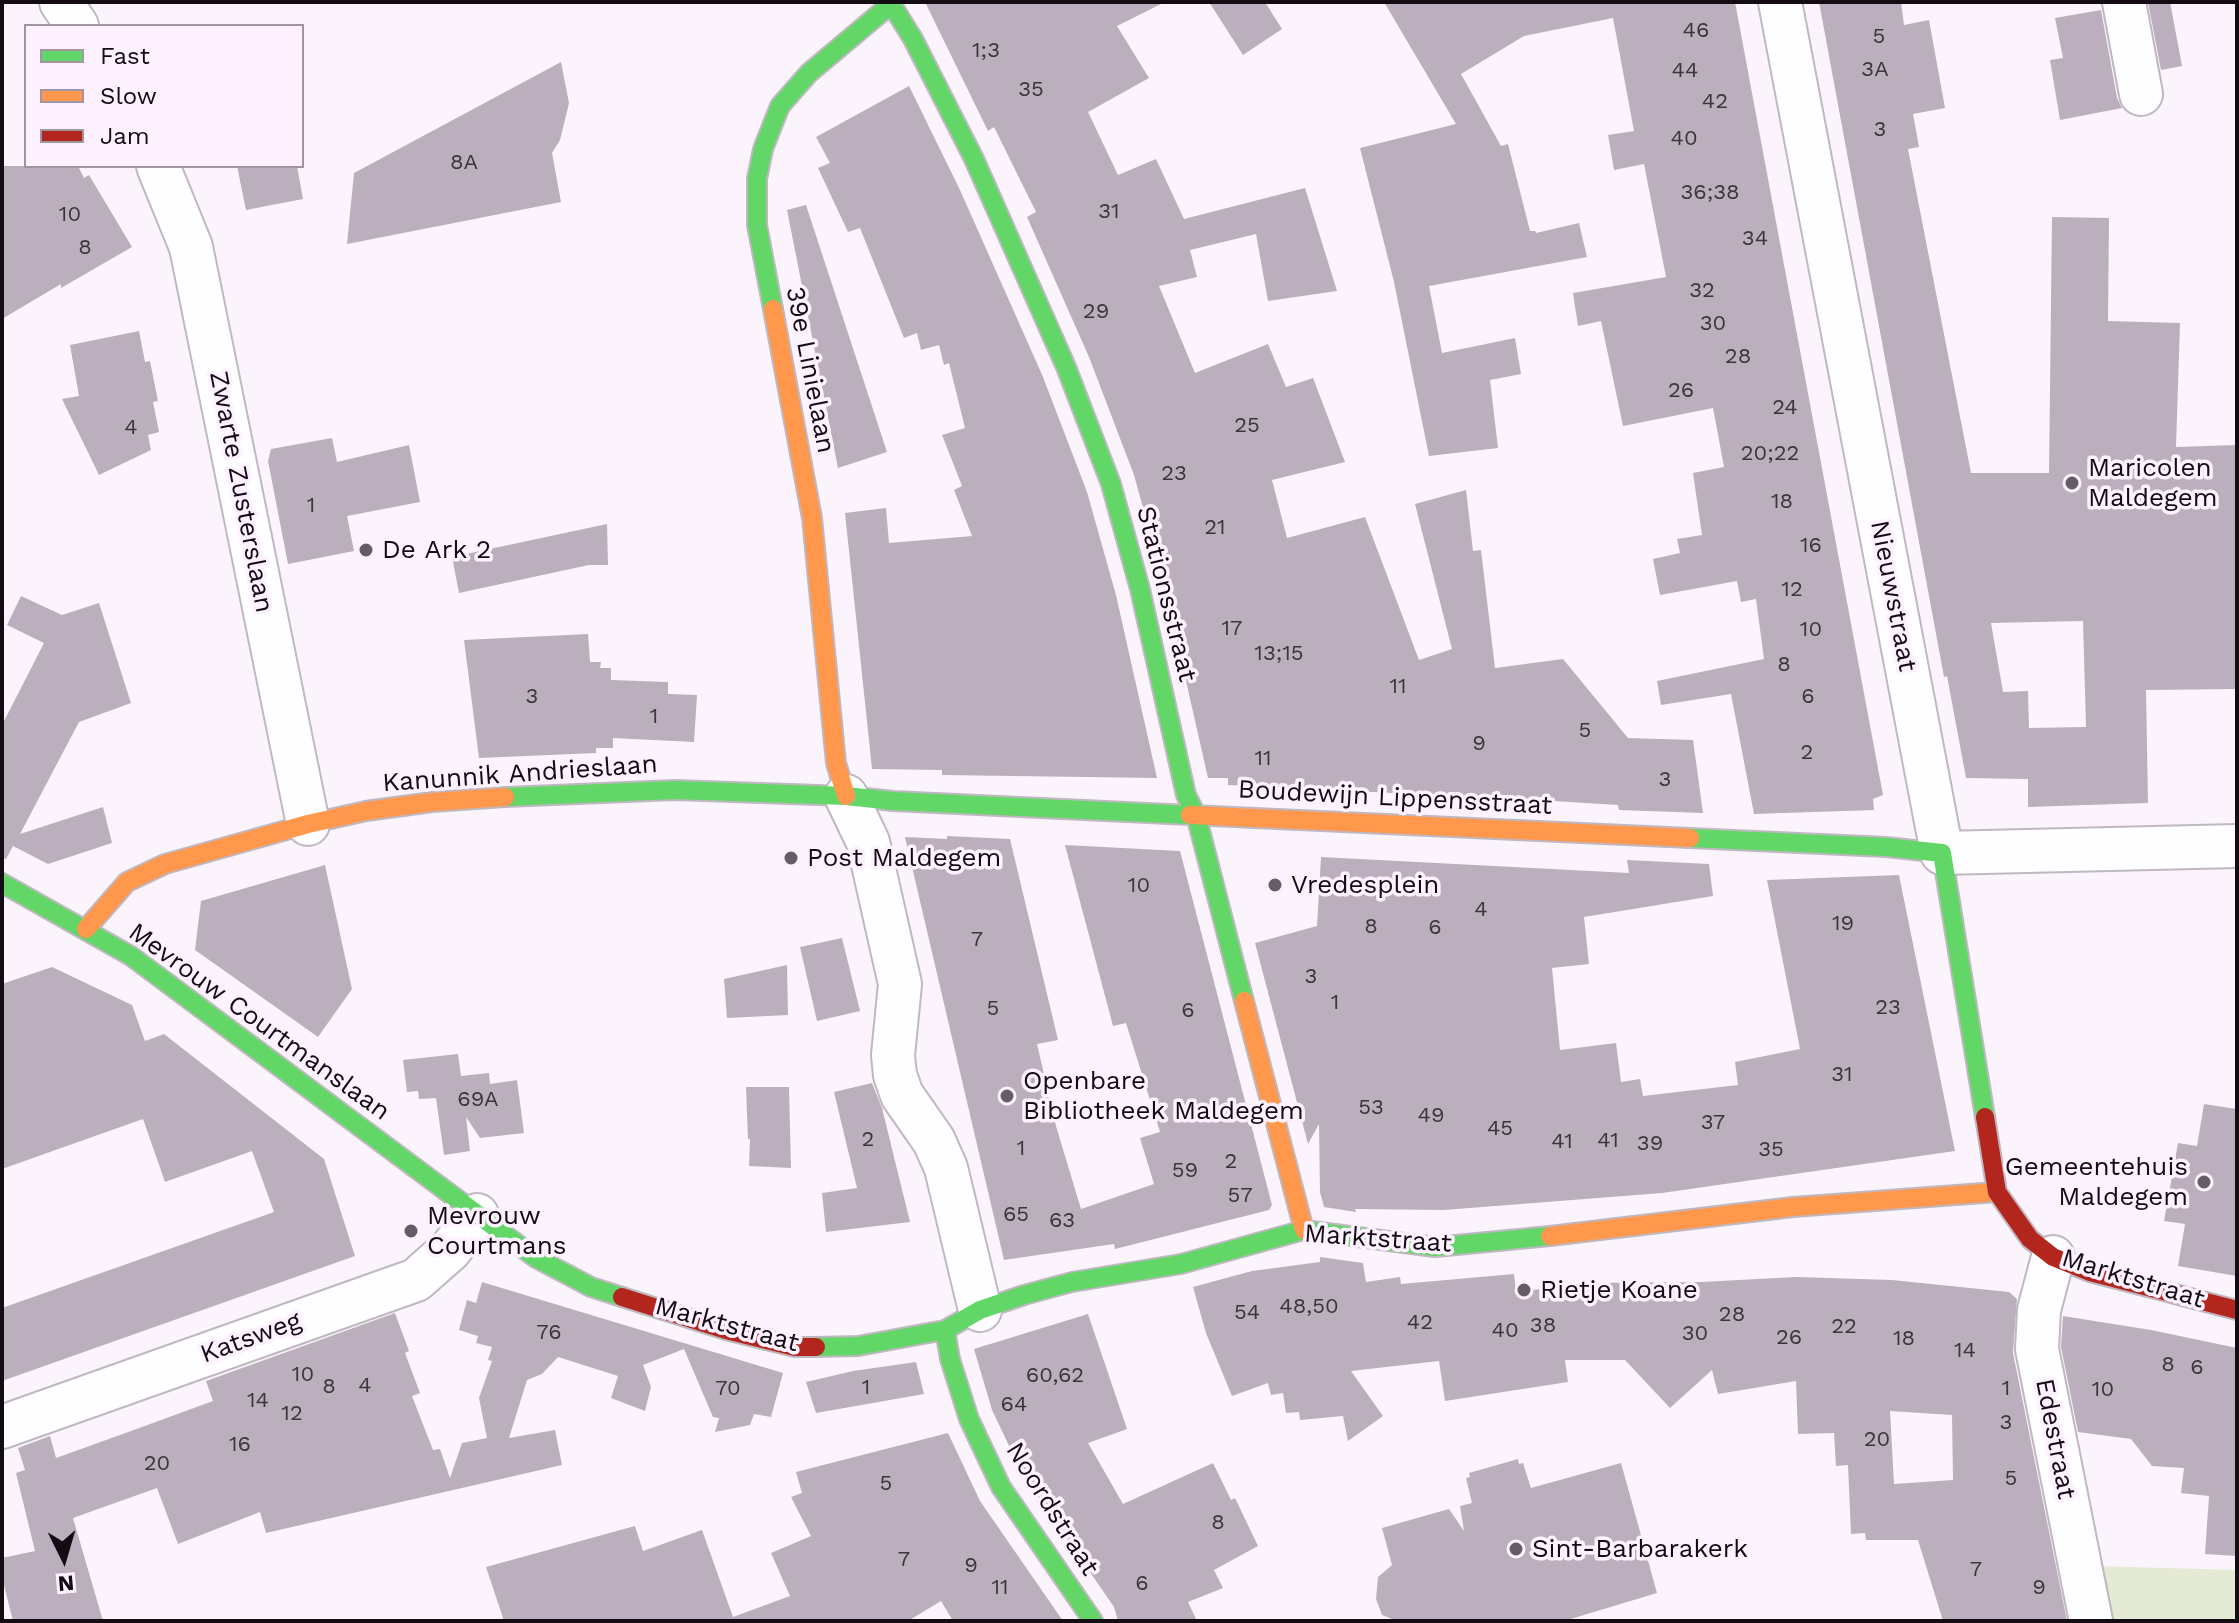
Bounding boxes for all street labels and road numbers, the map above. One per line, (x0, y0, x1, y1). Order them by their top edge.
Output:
street label: 39e Linielaan (779, 284, 841, 456)
street label: Zwarte Zusterslaan (202, 369, 280, 615)
street label: Stationsstraat (1129, 503, 1203, 685)
street label: Nieuwstraat (1863, 518, 1923, 674)
street label: Kanunnik Andrieslaan (381, 749, 659, 799)
street label: Boudewijn Lippensstraat (1237, 774, 1553, 822)
street label: Mevrouw Courtmanslaan (122, 917, 396, 1127)
street label: Marktstraat (1303, 1218, 1453, 1260)
street label: Marktstraat (2058, 1242, 2208, 1316)
street label: Marktstraat (652, 1291, 802, 1359)
street label: Katsweg (196, 1305, 306, 1371)
street label: Edestraat (2028, 1376, 2082, 1502)
street label: Noordstraat (999, 1437, 1105, 1581)

